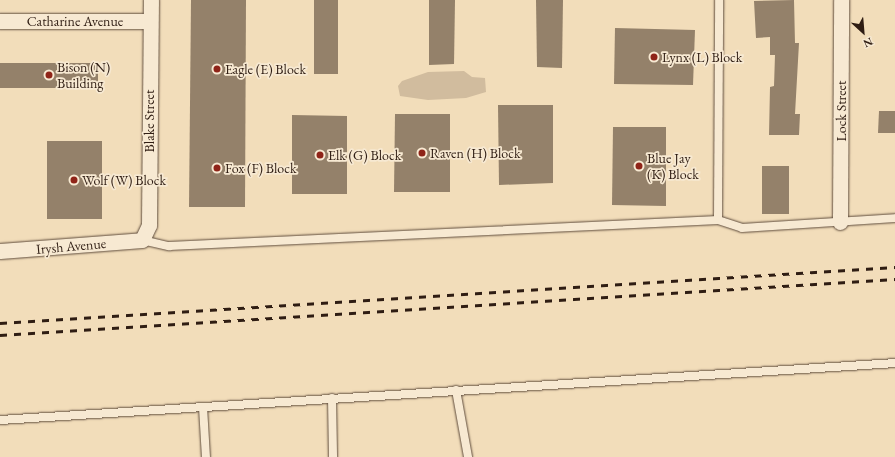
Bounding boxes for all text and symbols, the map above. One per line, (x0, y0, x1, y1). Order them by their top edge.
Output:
north arrow (843, 12, 883, 52)
street label: Catharine Avenue (27, 13, 123, 29)
text: N (861, 35, 875, 51)
place label: Lynx (L) Block (662, 49, 742, 65)
marker: Lynx (L) Block (649, 52, 659, 62)
place label: Bison (N) Building (57, 59, 110, 92)
place label: Eagle (E) Block (225, 61, 306, 77)
marker: Eagle (E) Block (212, 64, 222, 74)
marker: Bison (N) Building (44, 70, 54, 80)
street label: Lock Street (833, 81, 849, 141)
street label: Blake Street (141, 90, 157, 152)
place label: Raven (H) Block (430, 145, 520, 161)
place label: Elk (G) Block (328, 147, 401, 163)
marker: Raven (H) Block (417, 148, 427, 158)
marker: Elk (G) Block (315, 150, 325, 160)
place label: Blue Jay (K) Block (647, 150, 699, 182)
place label: Fox (F) Block (225, 160, 297, 176)
marker: Blue Jay (K) Block (634, 161, 644, 171)
marker: Fox (F) Block (212, 163, 222, 173)
place label: Wolf (W) Block (82, 172, 166, 188)
marker: Wolf (W) Block (69, 175, 79, 185)
street label: Irysh Avenue (35, 235, 107, 257)

